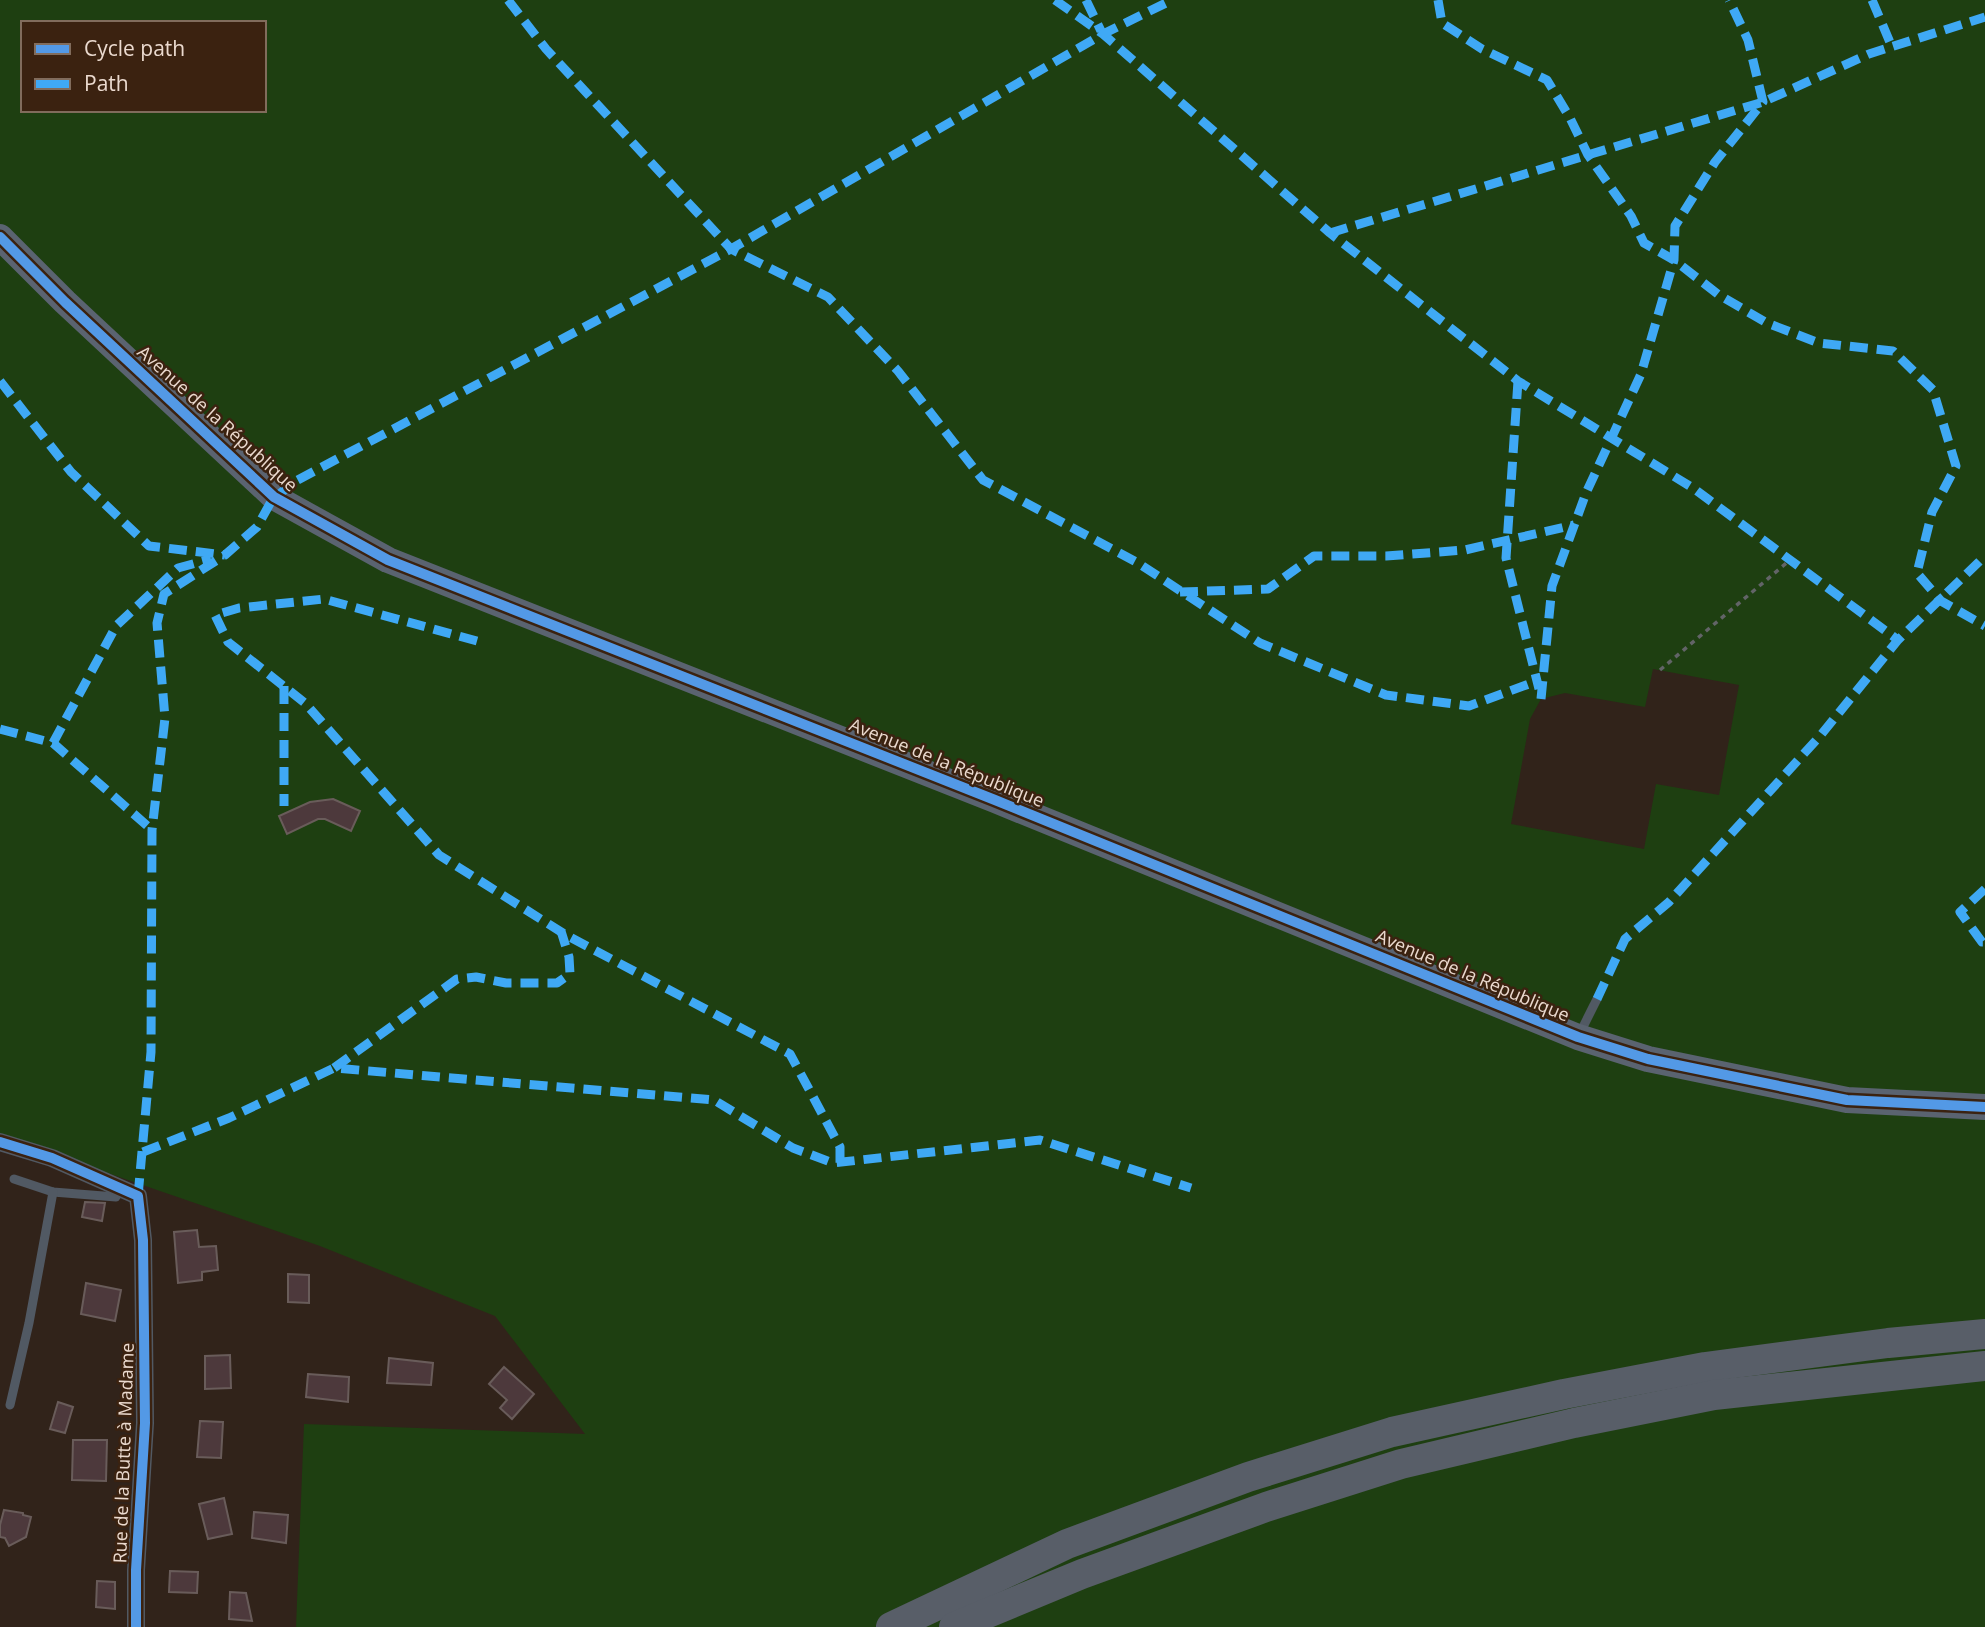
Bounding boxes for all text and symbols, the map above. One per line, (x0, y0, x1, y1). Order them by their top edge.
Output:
legend (21, 21, 266, 112)
text: Cycle path (84, 34, 185, 62)
text: Path (84, 69, 129, 97)
street label: Avenue de la République (133, 340, 303, 496)
street label: Avenue de la République (846, 712, 1048, 812)
street label: Avenue de la République (1373, 923, 1573, 1027)
street label: Rue de la Butte à Madame (107, 1342, 139, 1564)

